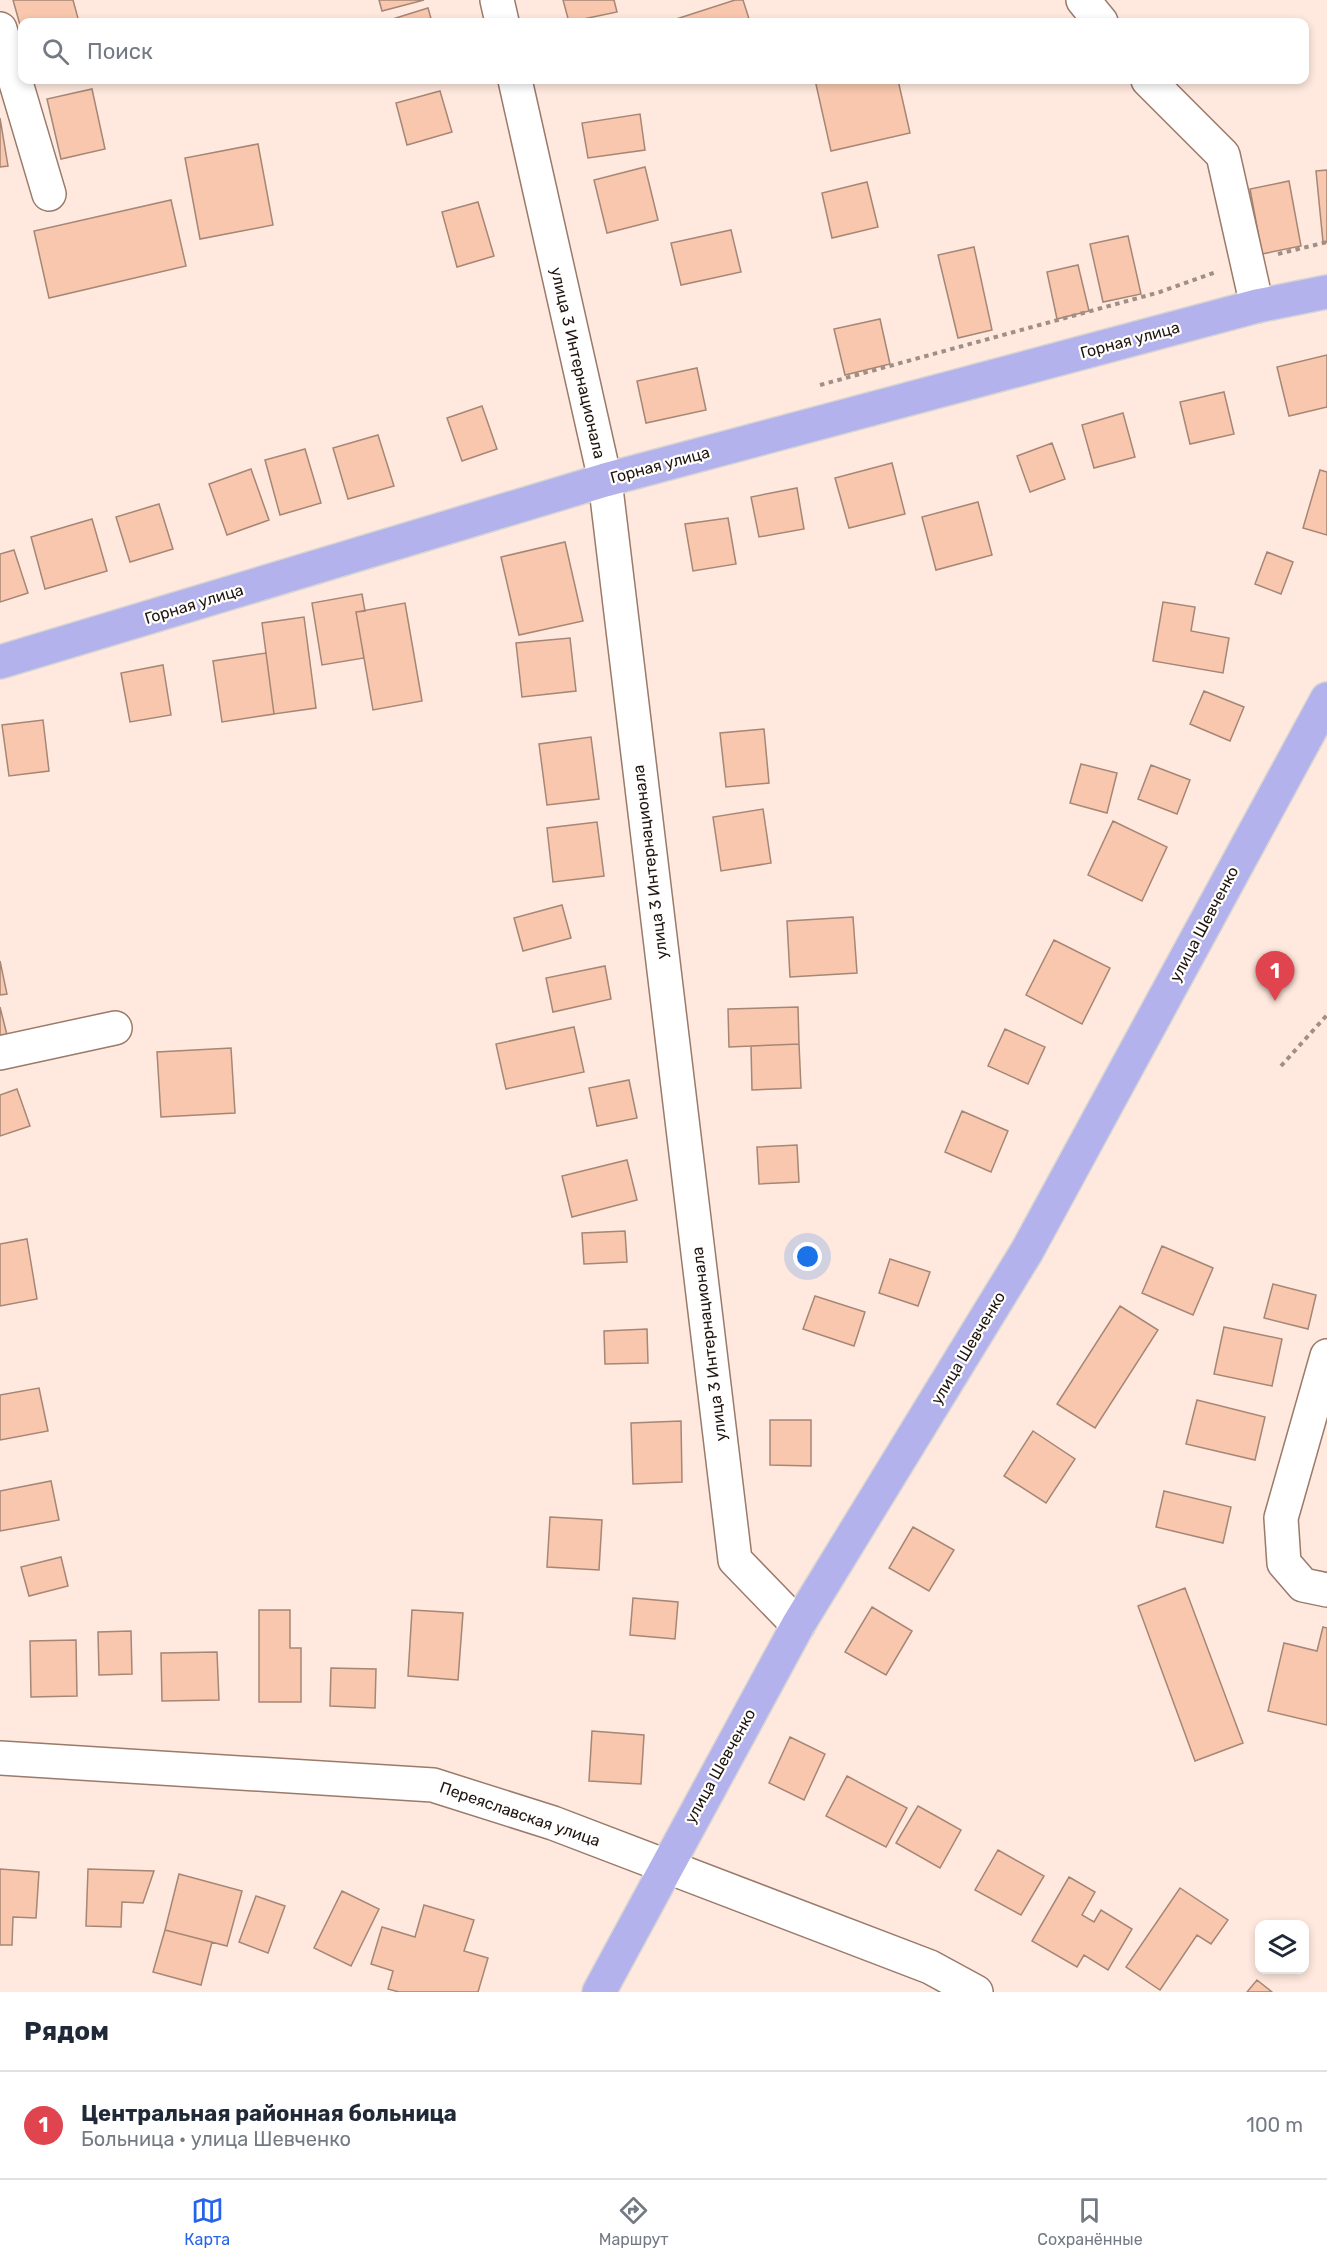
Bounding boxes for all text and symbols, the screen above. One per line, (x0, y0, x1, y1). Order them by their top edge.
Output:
search box (18, 18, 1309, 84)
icon: search (39, 35, 72, 68)
text: Поиск (87, 38, 153, 65)
street label: улица 3 Интернационала (547, 265, 609, 461)
street label: Горная улица (1078, 318, 1182, 362)
street label: Горная улица (608, 443, 712, 487)
street label: Горная улица (142, 580, 246, 628)
street label: улица 3 Интернационала (629, 764, 671, 960)
street label: улица Шевченко (1166, 863, 1242, 985)
pin: 1 (1256, 952, 1294, 1001)
your location (793, 1242, 822, 1271)
street label: улица 3 Интернационала (688, 1246, 730, 1442)
street label: улица Шевченко (927, 1288, 1009, 1408)
street label: улица Шевченко (681, 1705, 759, 1827)
street label: Переяславская улица (437, 1778, 603, 1850)
map controls (1255, 1920, 1309, 1974)
button: layers (1255, 1920, 1309, 1974)
text: Рядом (24, 2016, 109, 2047)
text: Центральная районная больница (81, 2100, 457, 2127)
text: 1 (39, 2113, 48, 2137)
text: 100 m (1246, 2113, 1303, 2137)
text: Больница · улица Шевченко (81, 2127, 351, 2151)
tab: Карта (184, 2194, 230, 2249)
tab: Маршрут (599, 2194, 669, 2249)
tab: Сохранённые (1037, 2194, 1143, 2249)

